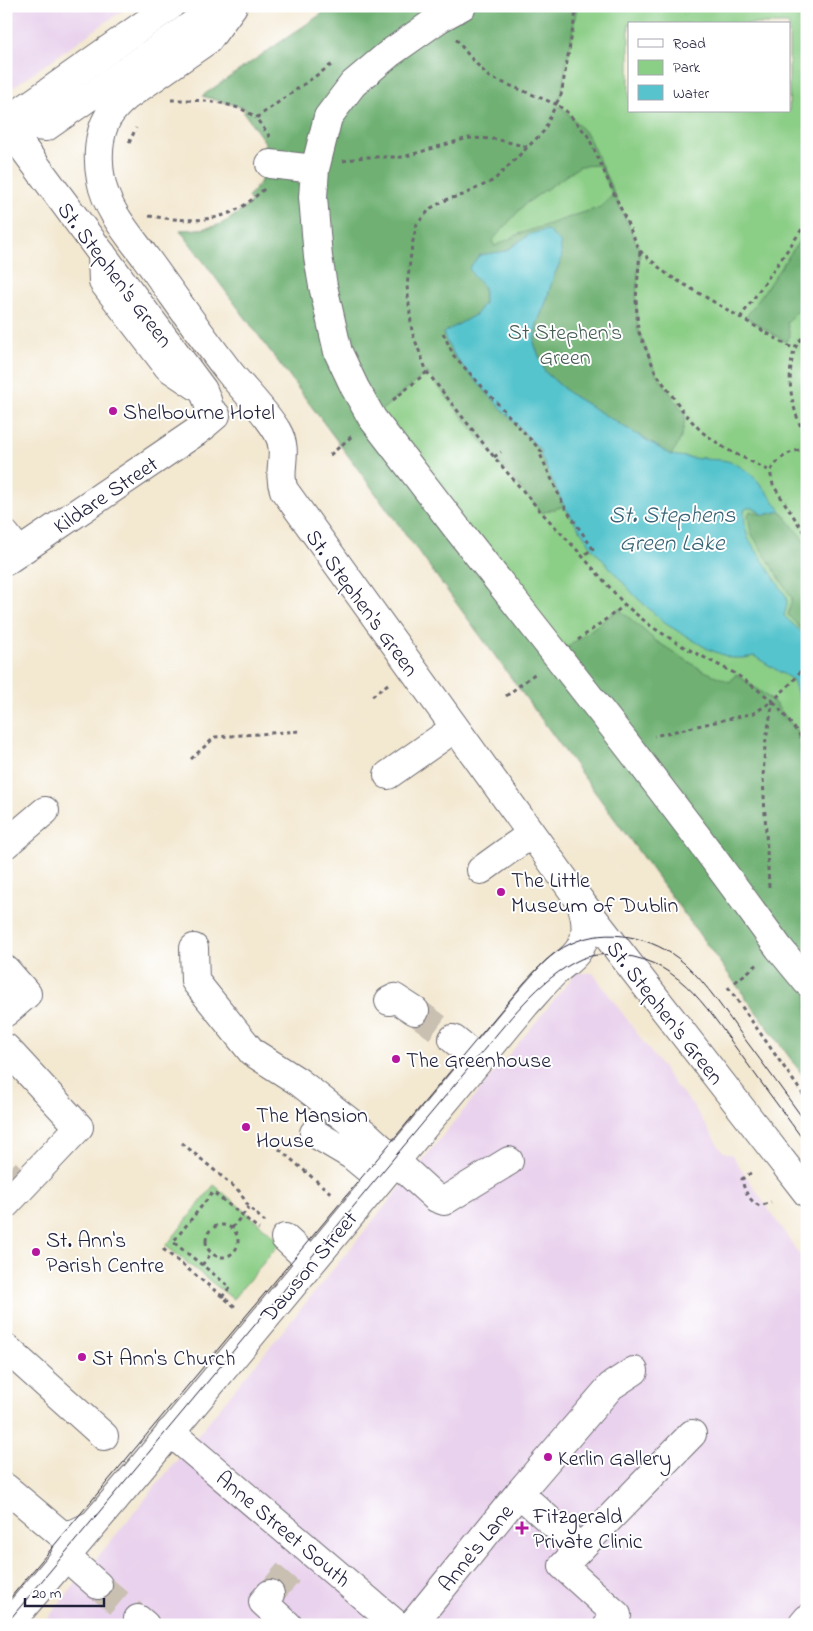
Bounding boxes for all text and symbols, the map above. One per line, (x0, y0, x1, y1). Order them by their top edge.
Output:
legend (628, 22, 790, 112)
text: Road (673, 33, 706, 55)
text: Park (673, 57, 701, 79)
text: Water (673, 83, 709, 105)
street label: St. Stephen's Green (48, 196, 179, 356)
park label: St Stephen's Green (508, 318, 622, 375)
place label: Shelbourne Hotel (123, 398, 275, 430)
marker: Shelbourne Hotel (107, 405, 119, 417)
street label: Kildare Street (48, 449, 166, 543)
water label: St. Stephens Green Lake (608, 499, 736, 562)
street label: St. Stephen's Green (296, 523, 425, 684)
place label: The Little Museum of Dublin (511, 866, 678, 923)
marker: The Little Museum of Dublin (495, 886, 507, 898)
street label: St. Stephen's Green (597, 935, 730, 1093)
place label: The Greenhouse (406, 1046, 551, 1078)
marker: The Greenhouse (390, 1053, 402, 1065)
place label: The Mansion House (256, 1101, 368, 1158)
marker: The Mansion House (240, 1121, 252, 1133)
street label: Dawson Street (253, 1205, 367, 1331)
place label: St. Ann's Parish Centre (46, 1226, 164, 1283)
marker: St. Ann's Parish Centre (30, 1246, 42, 1258)
place label: St Ann's Church (92, 1344, 235, 1376)
marker: St Ann's Church (76, 1351, 88, 1363)
place label: Kerlin Gallery (558, 1444, 671, 1477)
marker: Kerlin Gallery (542, 1451, 554, 1463)
street label: Anne Street South (208, 1464, 357, 1596)
street label: Anne's Lane (432, 1498, 523, 1600)
place label: Fitzgerald Private Clinic (532, 1502, 643, 1559)
marker: Fitzgerald Private Clinic (515, 1521, 529, 1535)
scale bar (25, 1576, 104, 1608)
text: 20 m (32, 1583, 62, 1605)

